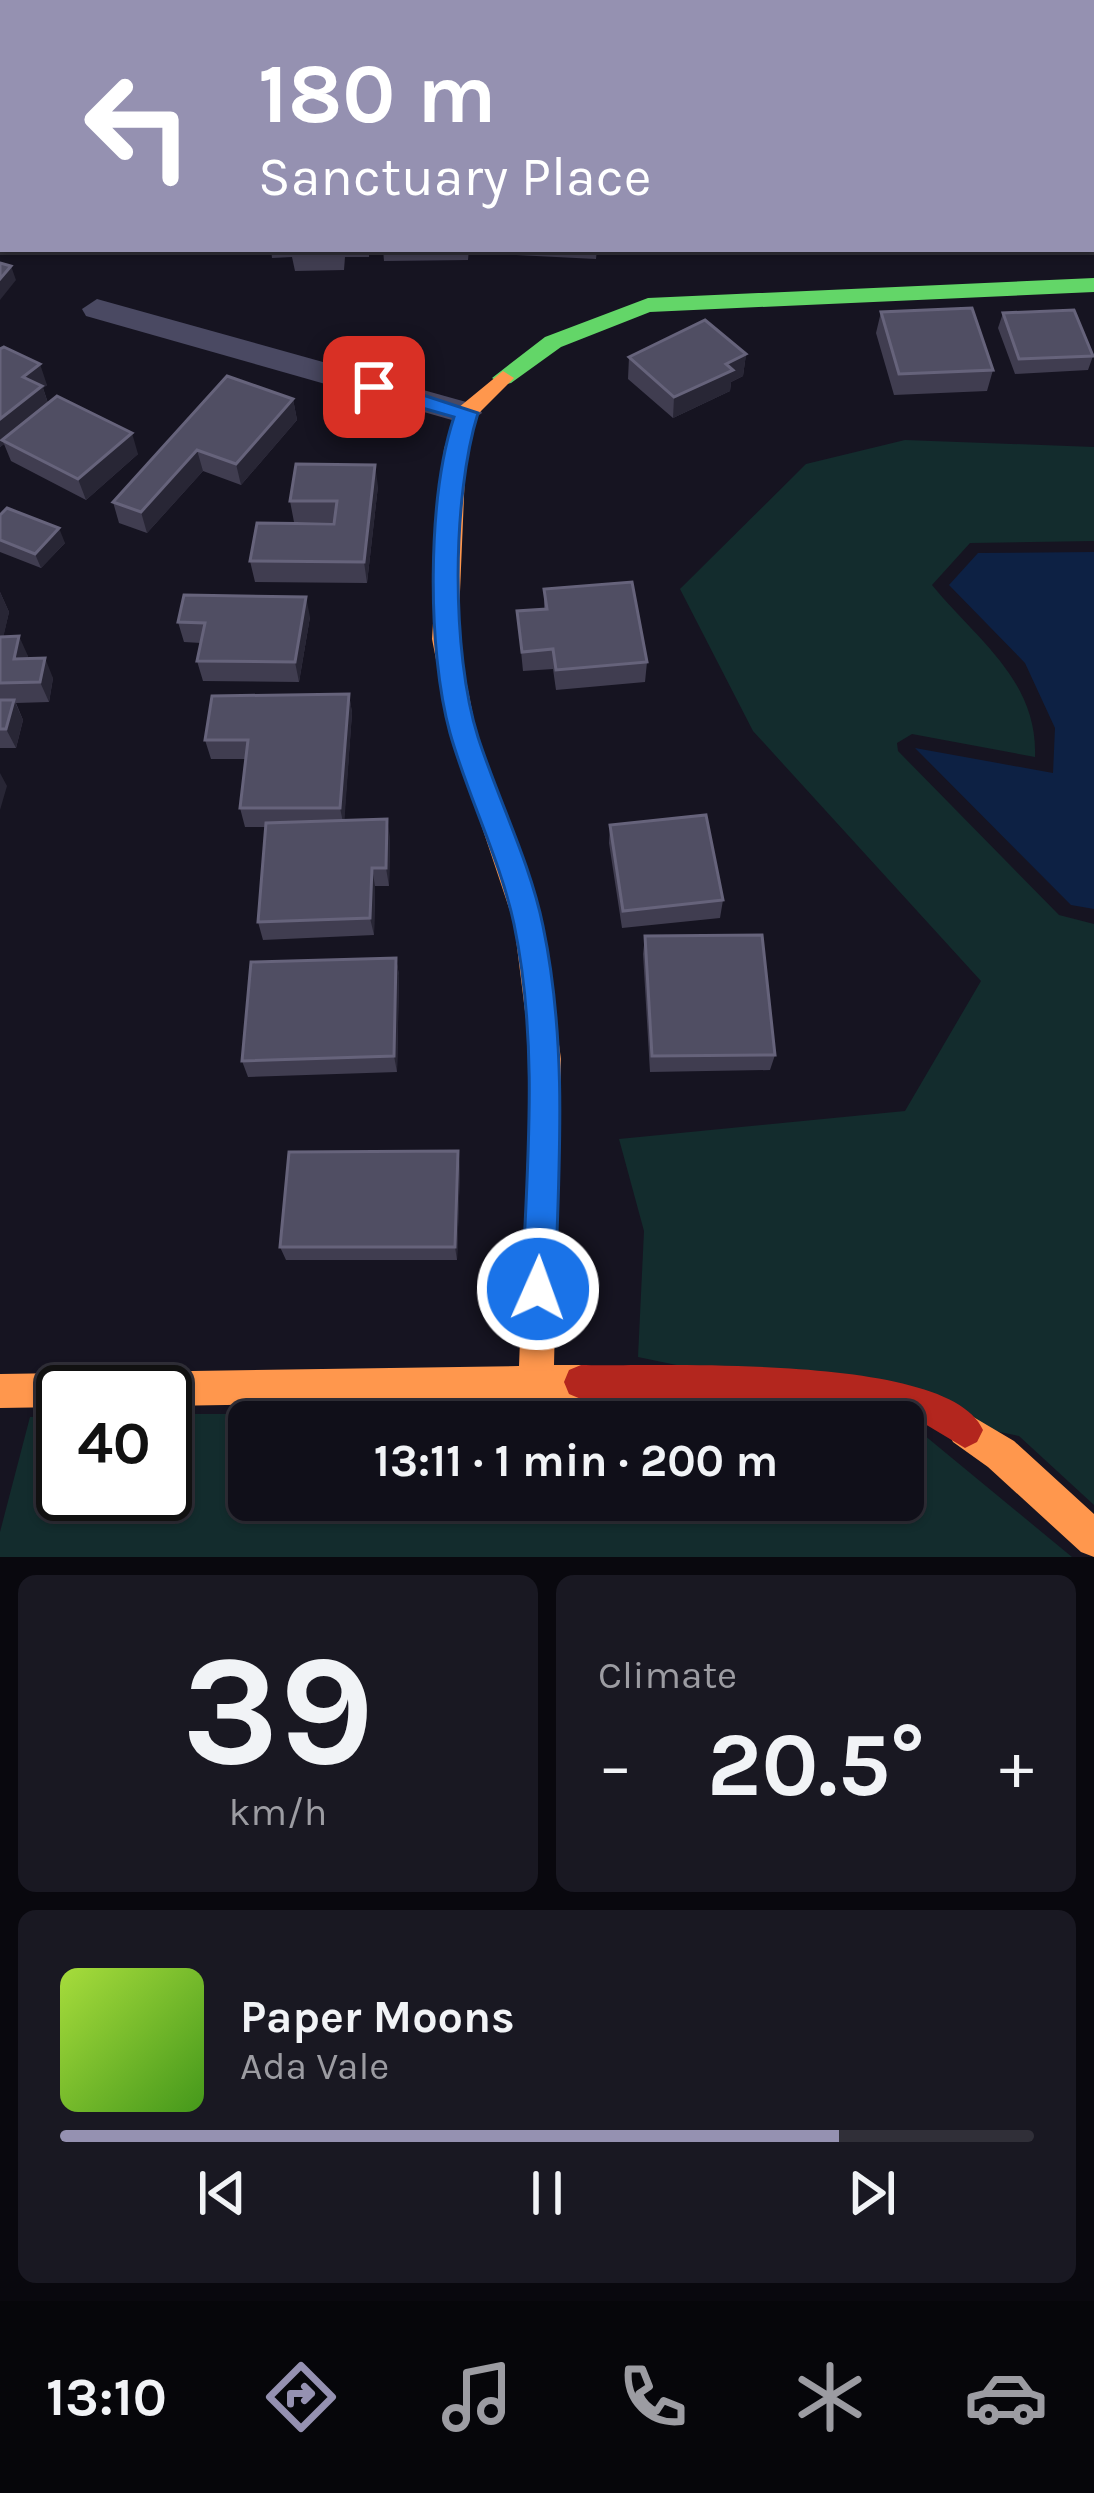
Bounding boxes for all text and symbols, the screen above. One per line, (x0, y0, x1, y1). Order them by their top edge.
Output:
text: 180 m (258, 45, 496, 143)
icon: left (60, 48, 216, 204)
text: Sanctuary Place (258, 145, 651, 209)
pin (323, 336, 425, 438)
icon: arrive (341, 354, 407, 420)
position arrow (475, 1226, 601, 1352)
speed limit sign: 40 (36, 1365, 192, 1521)
text: 13:11 · 1 min · 200 m (374, 1435, 778, 1487)
text: 39 (182, 1620, 374, 1802)
text: Climate (598, 1652, 737, 1698)
text: 20.5° (707, 1712, 925, 1818)
text: − (598, 1727, 633, 1805)
text: + (999, 1727, 1034, 1805)
text: km/h (229, 1789, 327, 1835)
text: Paper Moons (240, 1991, 515, 2043)
text: Ada Vale (240, 2043, 389, 2089)
icon: previous (189, 2160, 255, 2226)
icon: pause (514, 2160, 580, 2226)
icon: next (839, 2160, 905, 2226)
icon: directions (259, 2355, 343, 2439)
icon: music (435, 2355, 519, 2439)
icon: phone (611, 2355, 695, 2439)
icon: climate (788, 2355, 872, 2439)
icon: car (964, 2355, 1048, 2439)
text: 13:10 (46, 2365, 167, 2429)

